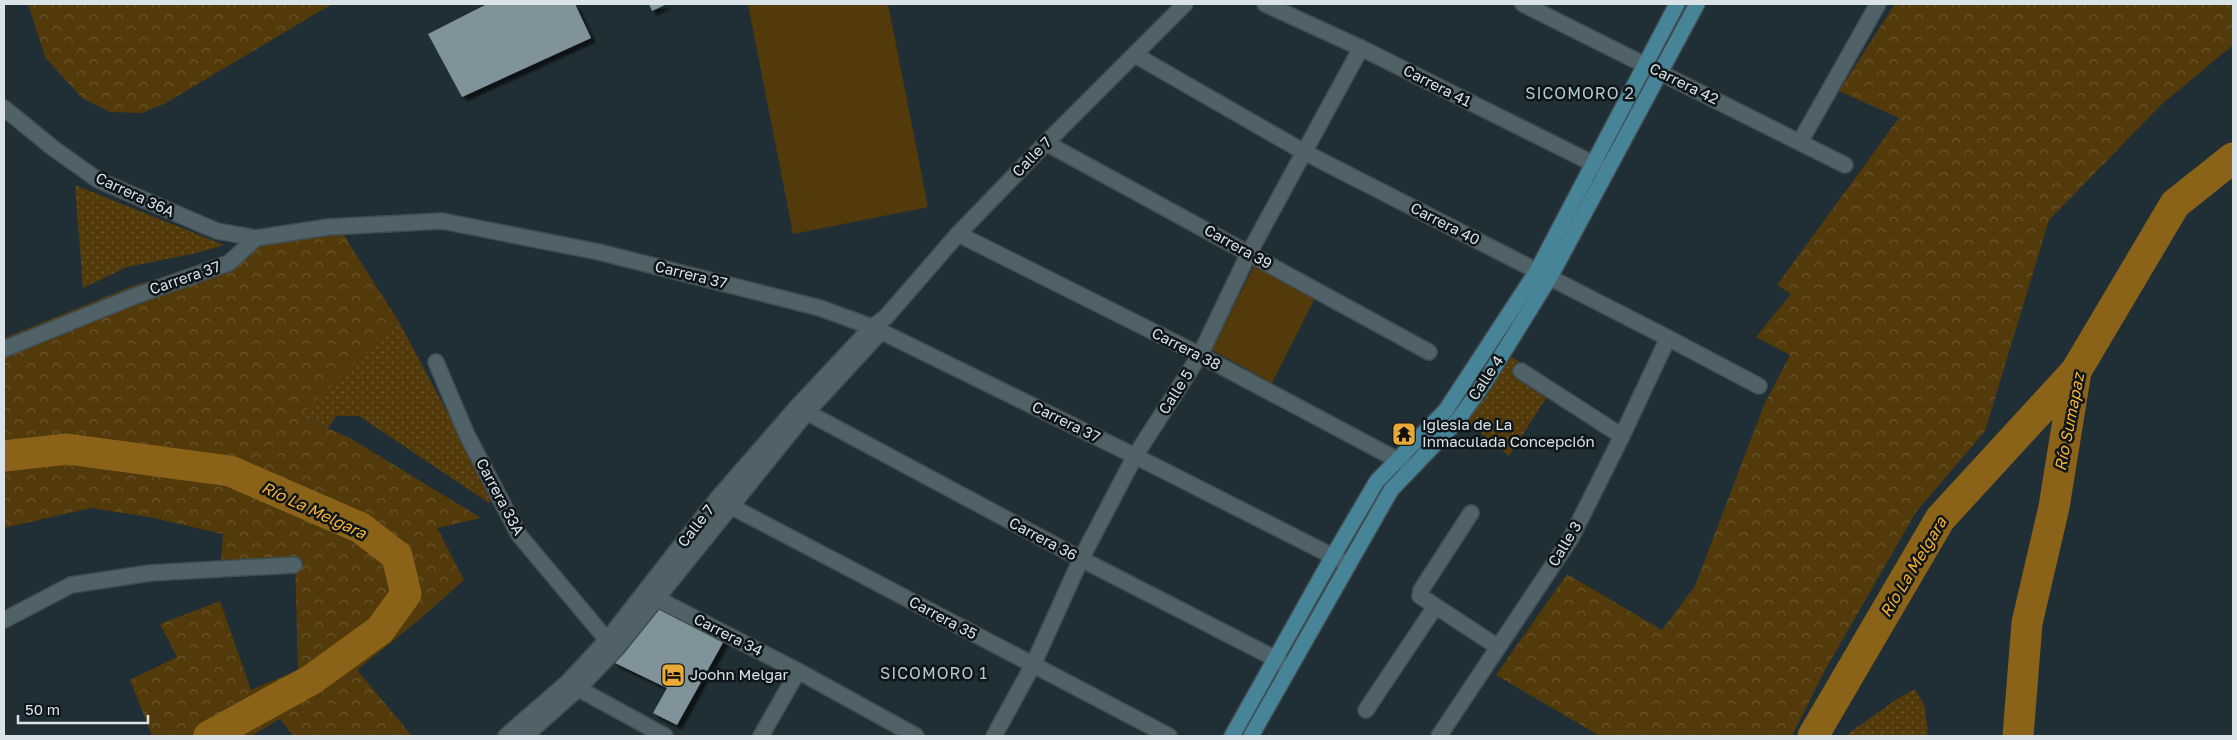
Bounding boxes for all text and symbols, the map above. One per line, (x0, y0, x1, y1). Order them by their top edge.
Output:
street label: Carrera 42 (1647, 59, 1722, 108)
street label: Carrera 41 (1401, 60, 1474, 110)
district label: SICOMORO 2 (1525, 83, 1635, 103)
street label: Calle 7 (1008, 133, 1055, 180)
street label: Carrera 36A (93, 168, 178, 220)
street label: Carrera 40 (1408, 198, 1483, 248)
street label: Carrera 39 (1201, 220, 1276, 272)
street label: Carrera 37 (653, 256, 729, 292)
street label: Carrera 37 (147, 257, 222, 298)
street label: Carrera 38 (1149, 323, 1224, 373)
street label: Calle 4 (1464, 352, 1507, 403)
street label: Calle 5 (1154, 366, 1196, 417)
water label: Río Sumapaz (2050, 370, 2089, 472)
street label: Carrera 37 (1029, 397, 1103, 445)
place label: Iglesia de La Inmaculada Concepción (1422, 415, 1595, 450)
temple icon: Iglesia de La Inmaculada Concepción (1391, 421, 1417, 447)
street label: Carrera 33A (473, 455, 529, 538)
water label: Río La Melgara (259, 477, 370, 543)
street label: Calle 7 (673, 501, 717, 550)
street label: Carrera 36 (1006, 513, 1081, 564)
water label: Río La Melgara (1875, 513, 1951, 621)
street label: Calle 3 (1544, 518, 1585, 569)
street label: Carrera 35 (906, 592, 981, 643)
street label: Carrera 34 (691, 609, 766, 659)
hotel icon: Joohn Melgar (660, 662, 686, 688)
district label: SICOMORO 1 (880, 663, 988, 683)
place label: Joohn Melgar (690, 665, 788, 683)
scale bar (18, 692, 148, 724)
text: 50 m (25, 700, 60, 718)

